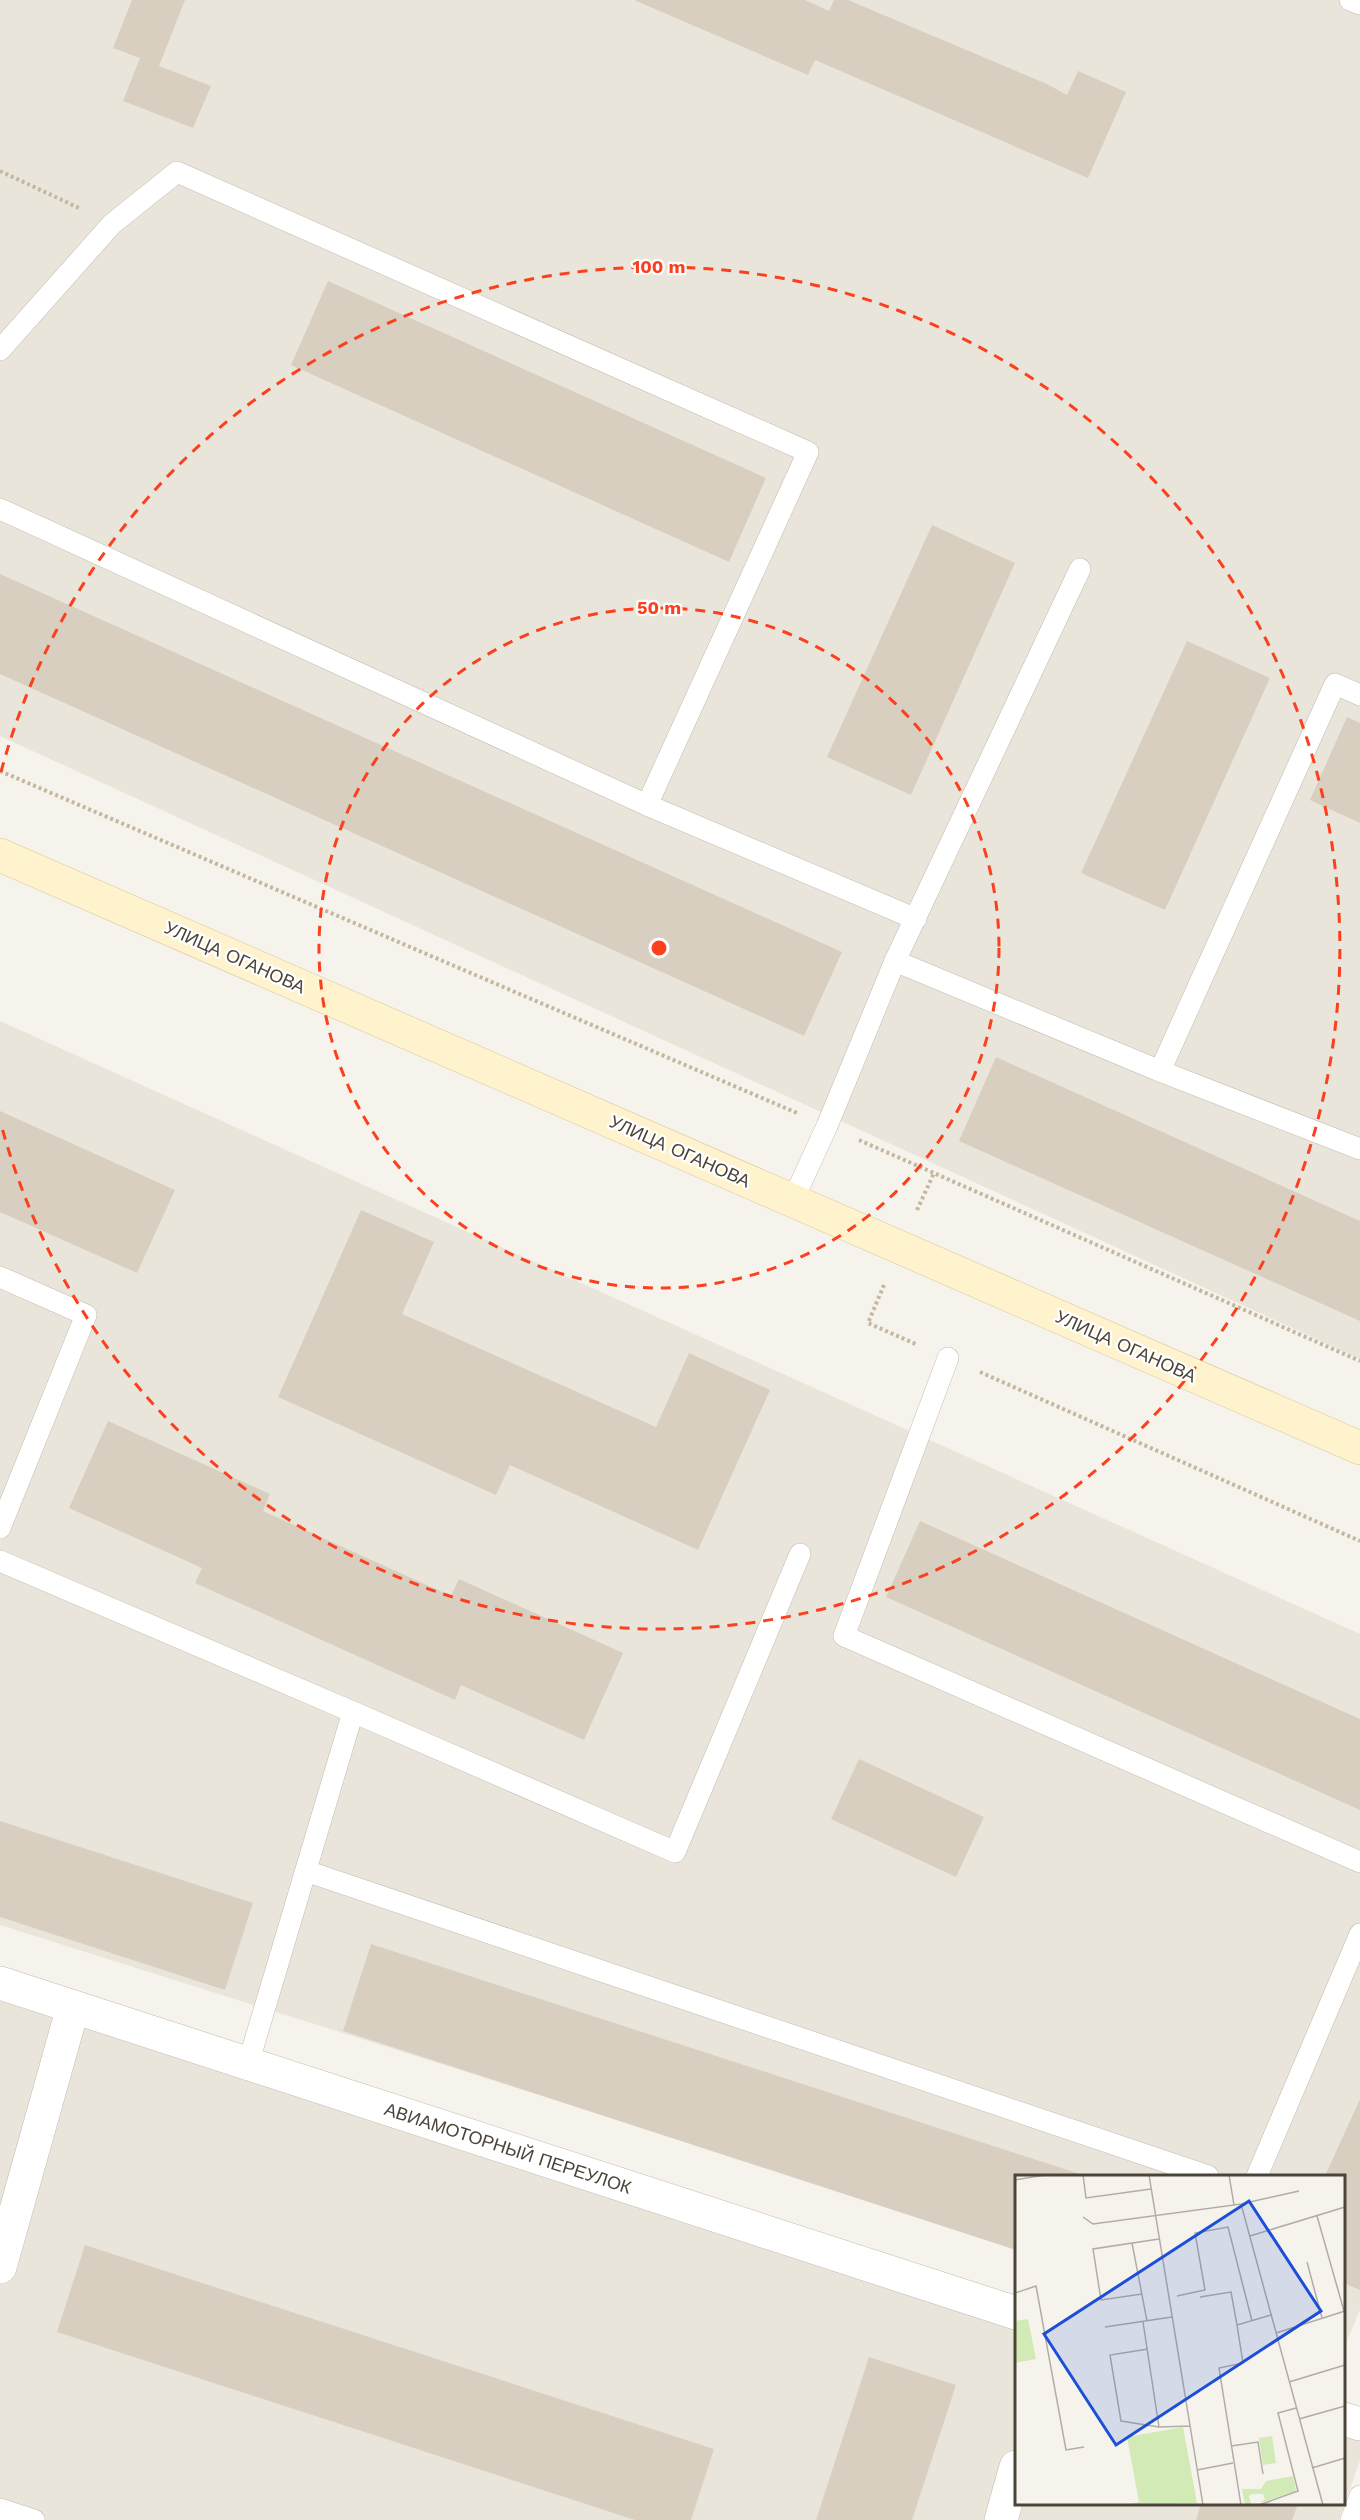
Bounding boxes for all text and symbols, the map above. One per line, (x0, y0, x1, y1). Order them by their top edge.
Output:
text: 100 m (632, 256, 686, 277)
text: 50 m (637, 597, 681, 618)
street label: УЛИЦА ОГАНОВА (161, 916, 309, 998)
centre of rings (649, 938, 669, 958)
street label: УЛИЦА ОГАНОВА (606, 1110, 754, 1192)
street label: УЛИЦА ОГАНОВА (1052, 1305, 1200, 1387)
street label: АВИАМОТОРНЫЙ ПЕРЕУЛОК (382, 2098, 635, 2198)
inset map (1015, 2175, 1345, 2505)

